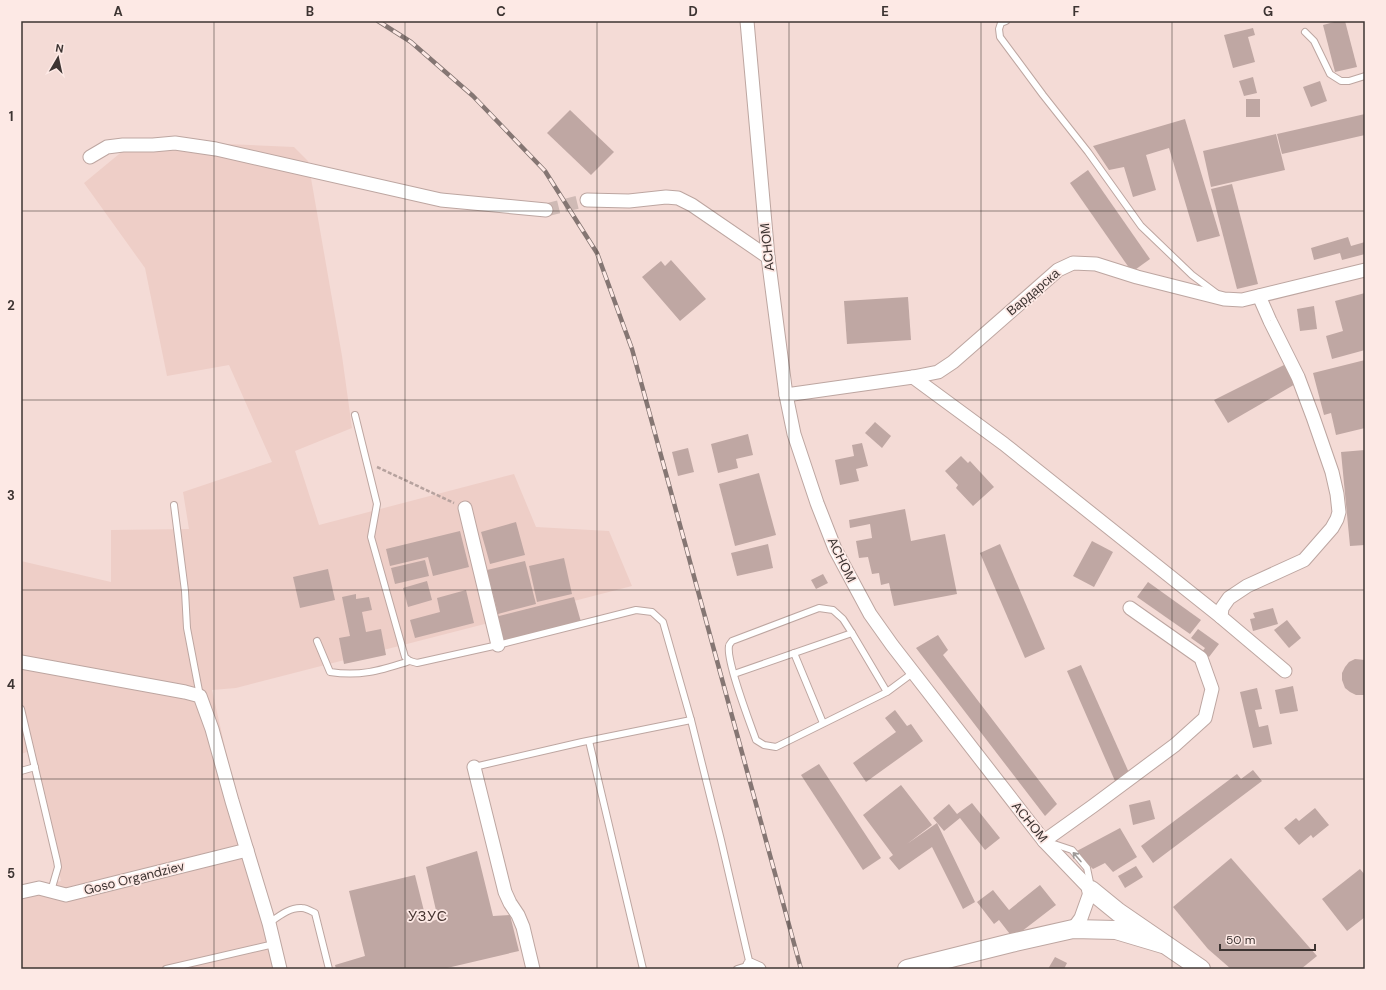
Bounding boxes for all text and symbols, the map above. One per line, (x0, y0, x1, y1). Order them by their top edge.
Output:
text: A (113, 3, 123, 20)
text: B (306, 3, 314, 20)
text: C (496, 3, 506, 20)
text: D (688, 3, 698, 20)
text: E (881, 3, 889, 20)
text: F (1072, 3, 1080, 20)
text: G (1263, 3, 1273, 20)
north arrow (38, 38, 78, 78)
text: N (55, 41, 65, 56)
text: 1 (9, 108, 13, 125)
street label: АСНОМ (756, 222, 778, 272)
street label: Вардарска (1003, 264, 1064, 319)
text: 2 (7, 297, 15, 314)
text: 3 (7, 487, 15, 504)
street label: АСНОМ (824, 535, 860, 585)
text: 4 (7, 676, 15, 693)
street label: АСНОМ (1008, 798, 1052, 846)
one-way arrow (1073, 851, 1082, 862)
street label: Goso Organdziev (82, 857, 186, 899)
text: 5 (7, 865, 15, 882)
district label: УЗУС (408, 907, 448, 925)
scale bar (1220, 926, 1315, 952)
text: 50 m (1226, 932, 1255, 948)

